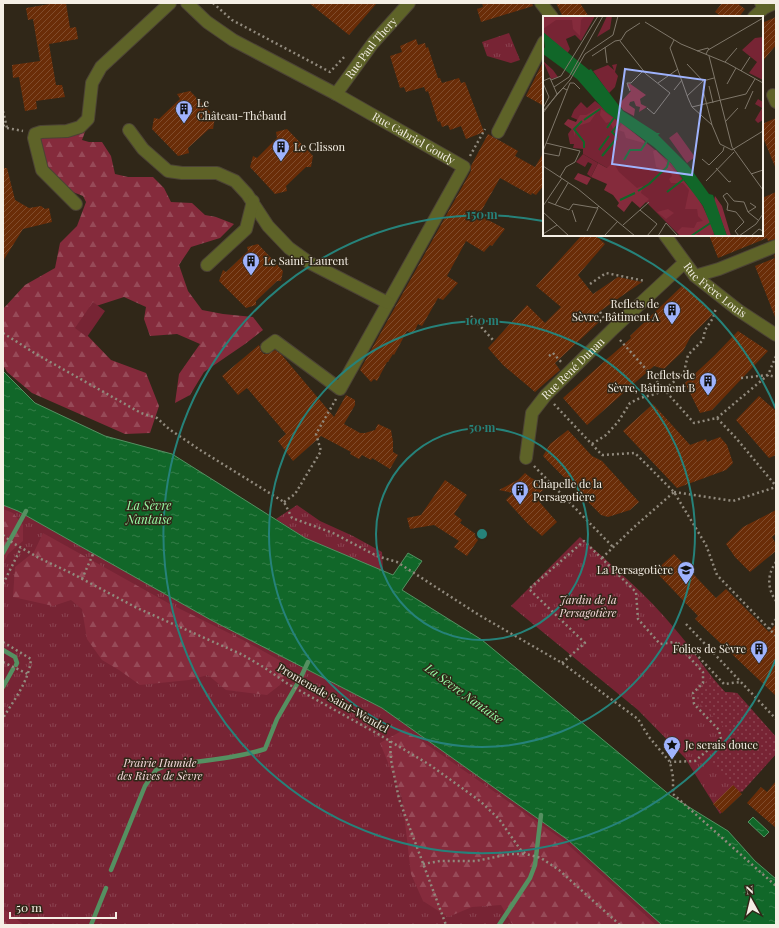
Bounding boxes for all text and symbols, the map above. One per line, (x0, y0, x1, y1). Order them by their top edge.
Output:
street label: Rue Paul Thery (342, 13, 400, 82)
inset map (543, 16, 763, 236)
place label: Le Château-Thébaud (197, 95, 287, 123)
building icon: Le Château-Thébaud (174, 99, 194, 124)
street label: Rue Gabriel Goudy (370, 108, 458, 168)
building icon: Le Clisson (271, 137, 291, 162)
place label: Le Clisson (294, 139, 346, 154)
text: 150 m (466, 206, 498, 222)
building icon: Le Saint-Laurent (241, 251, 261, 276)
place label: Le Saint-Laurent (264, 253, 349, 268)
street label: Rue Frère Louis (680, 259, 750, 321)
place label: Reflets de Sèvre, Bâtiment A (572, 296, 659, 324)
building icon: Reflets de Sèvre, Bâtiment A (662, 300, 682, 325)
text: 100 m (465, 312, 499, 328)
street label: Rue René Dunan (538, 334, 608, 402)
place label: Reflets de Sèvre, Bâtiment B (608, 367, 695, 395)
building icon: Reflets de Sèvre, Bâtiment B (698, 371, 718, 396)
text: 50 m (469, 419, 496, 435)
place label: Chapelle de la Persagotière (533, 476, 602, 504)
building icon: Chapelle de la Persagotière (510, 480, 530, 505)
water label: La Sèvre Nantaise (125, 497, 172, 527)
centre of rings (475, 527, 489, 541)
school or university icon: La Persagotière (676, 560, 696, 585)
place label: La Persagotière (597, 562, 673, 577)
park label: Jardin de la Persagotière (559, 592, 617, 620)
building icon: Folies de Sèvre (749, 639, 769, 664)
place label: Folies de Sèvre (673, 641, 746, 656)
water label: La Sèvre Nantaise (421, 659, 507, 727)
street label: Promenade Saint-Wendel (275, 660, 392, 736)
place icon: Je serais douce (662, 735, 682, 760)
place label: Je serais douce (684, 737, 759, 752)
park label: Prairie Humide des Rives de Sèvre (117, 755, 203, 783)
north arrow (731, 880, 771, 920)
text: N (745, 882, 755, 898)
scale bar (10, 894, 116, 920)
text: 50 m (16, 899, 42, 915)

